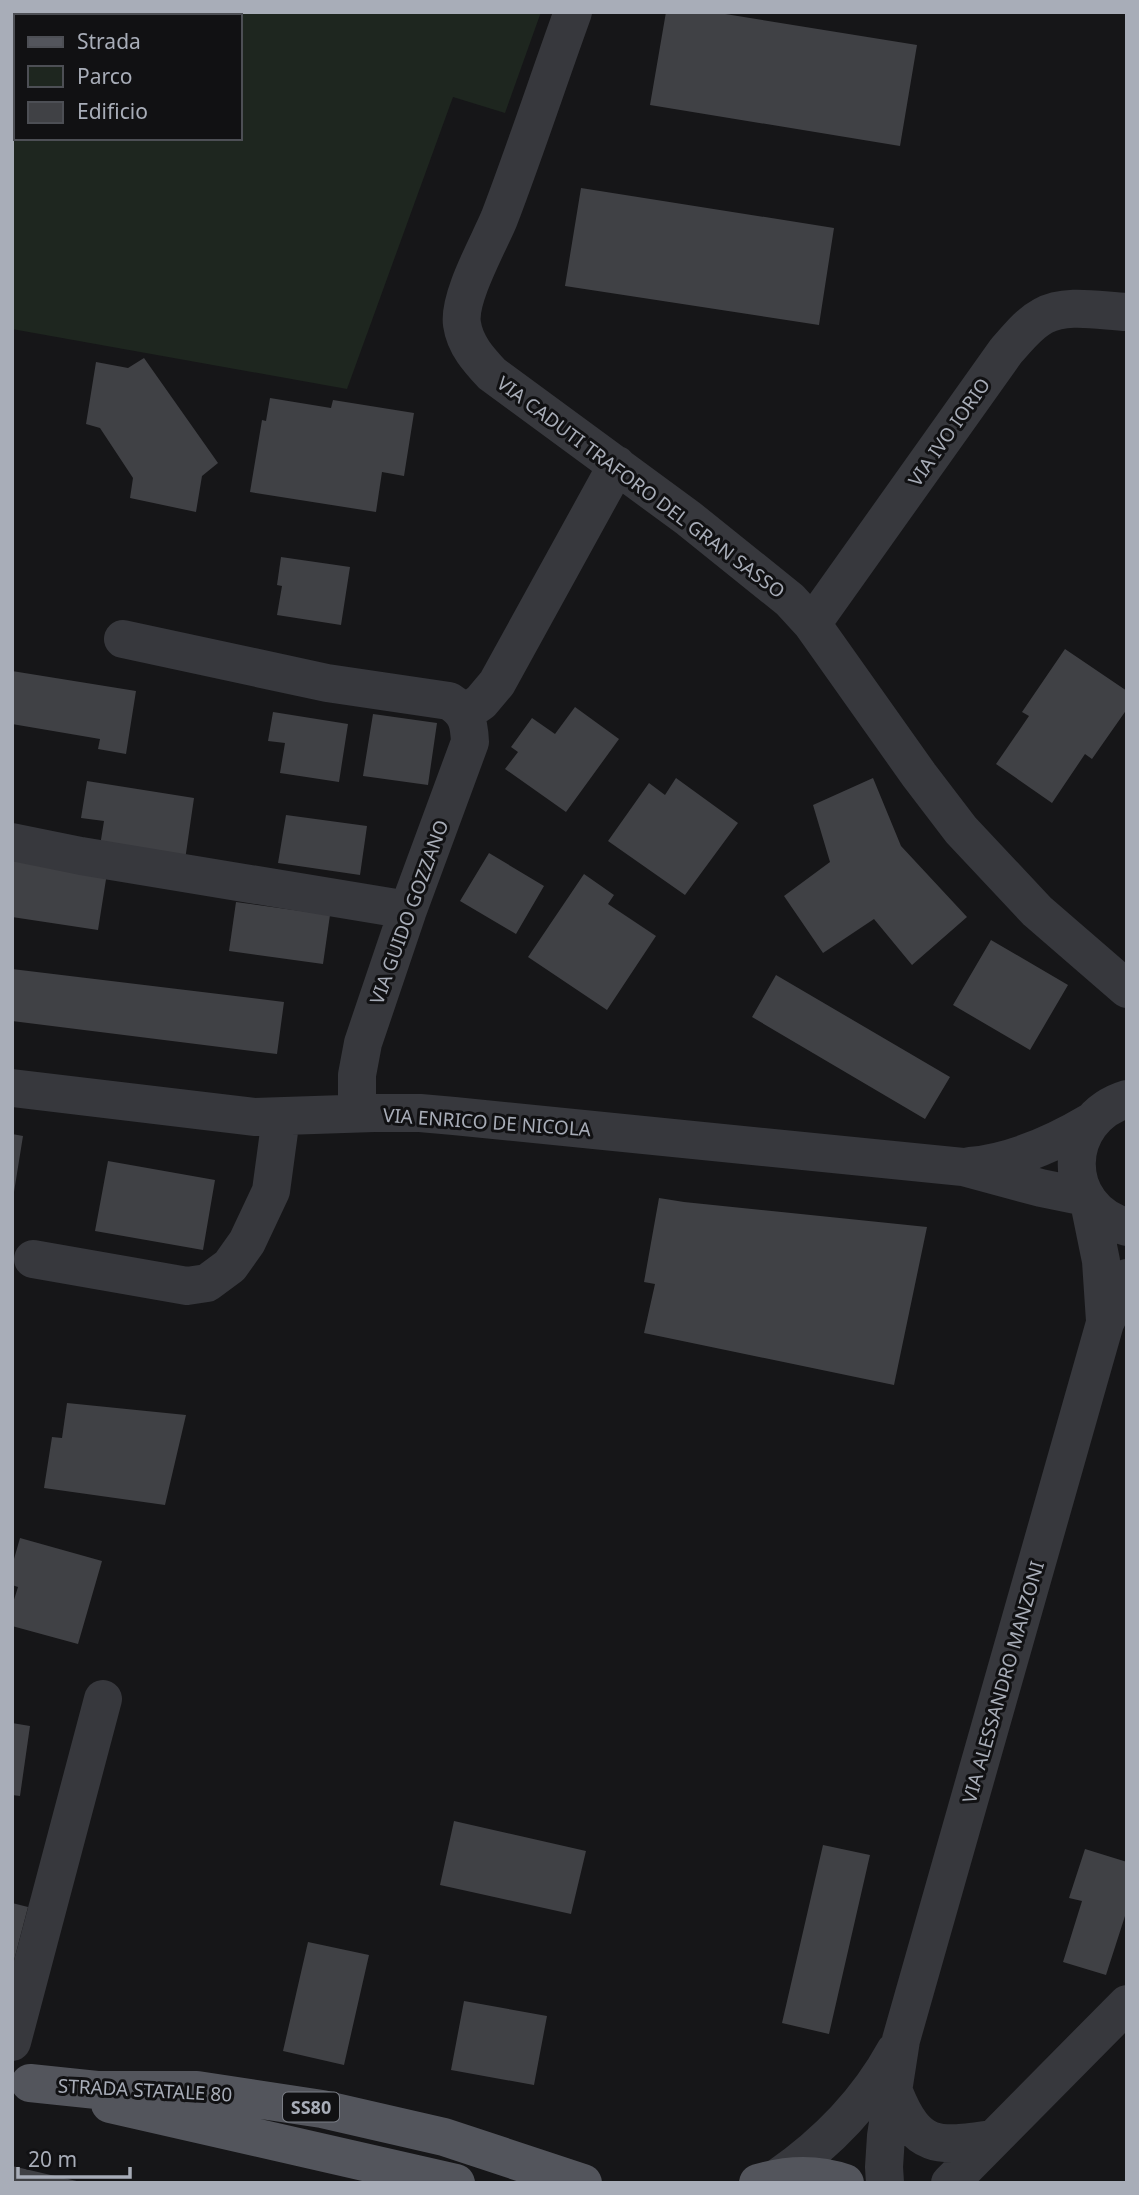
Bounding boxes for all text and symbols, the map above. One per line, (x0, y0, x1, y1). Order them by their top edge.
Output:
legend (14, 14, 242, 140)
text: Strada (77, 27, 141, 55)
text: Parco (77, 62, 133, 90)
text: Edificio (77, 97, 148, 125)
street label: VIA CADUTI TRAFORO DEL GRAN SASSO (492, 370, 790, 604)
street label: VIA IVO IORIO (902, 373, 996, 491)
street label: VIA GUIDO GOZZANO (364, 816, 454, 1008)
street label: VIA ENRICO DE NICOLA (382, 1102, 593, 1142)
street label: VIA ALESSANDRO MANZONI (956, 1558, 1050, 1806)
street label: STRADA STATALE 80 (57, 2072, 233, 2108)
road number: SS80 (283, 2092, 339, 2122)
scale bar (18, 2136, 130, 2180)
text: 20 m (28, 2145, 77, 2173)

